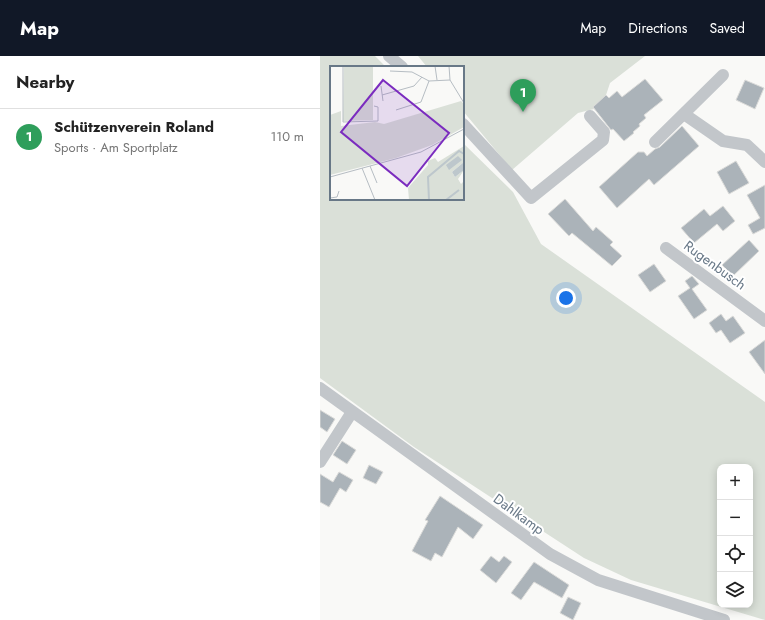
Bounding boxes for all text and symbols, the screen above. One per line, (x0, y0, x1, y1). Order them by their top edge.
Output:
text: Map (20, 15, 59, 42)
text: Map (580, 18, 606, 38)
text: Directions (628, 18, 688, 38)
text: Saved (710, 18, 745, 38)
inset map (330, 66, 464, 200)
text: Nearby (16, 70, 74, 94)
pin: 1 (510, 79, 536, 112)
text: Schützenverein Roland (54, 116, 214, 138)
text: 1 (26, 127, 32, 146)
text: 110 m (270, 127, 304, 146)
text: Sports · Am Sportplatz (54, 138, 178, 157)
street label: Rugenbusch (680, 236, 750, 294)
your location (556, 288, 576, 308)
map controls (717, 464, 753, 608)
button: + (717, 464, 753, 500)
street label: Dahlkamp (489, 489, 549, 539)
button: − (717, 500, 753, 536)
button: locate (717, 536, 753, 572)
button: layers (717, 572, 753, 608)

